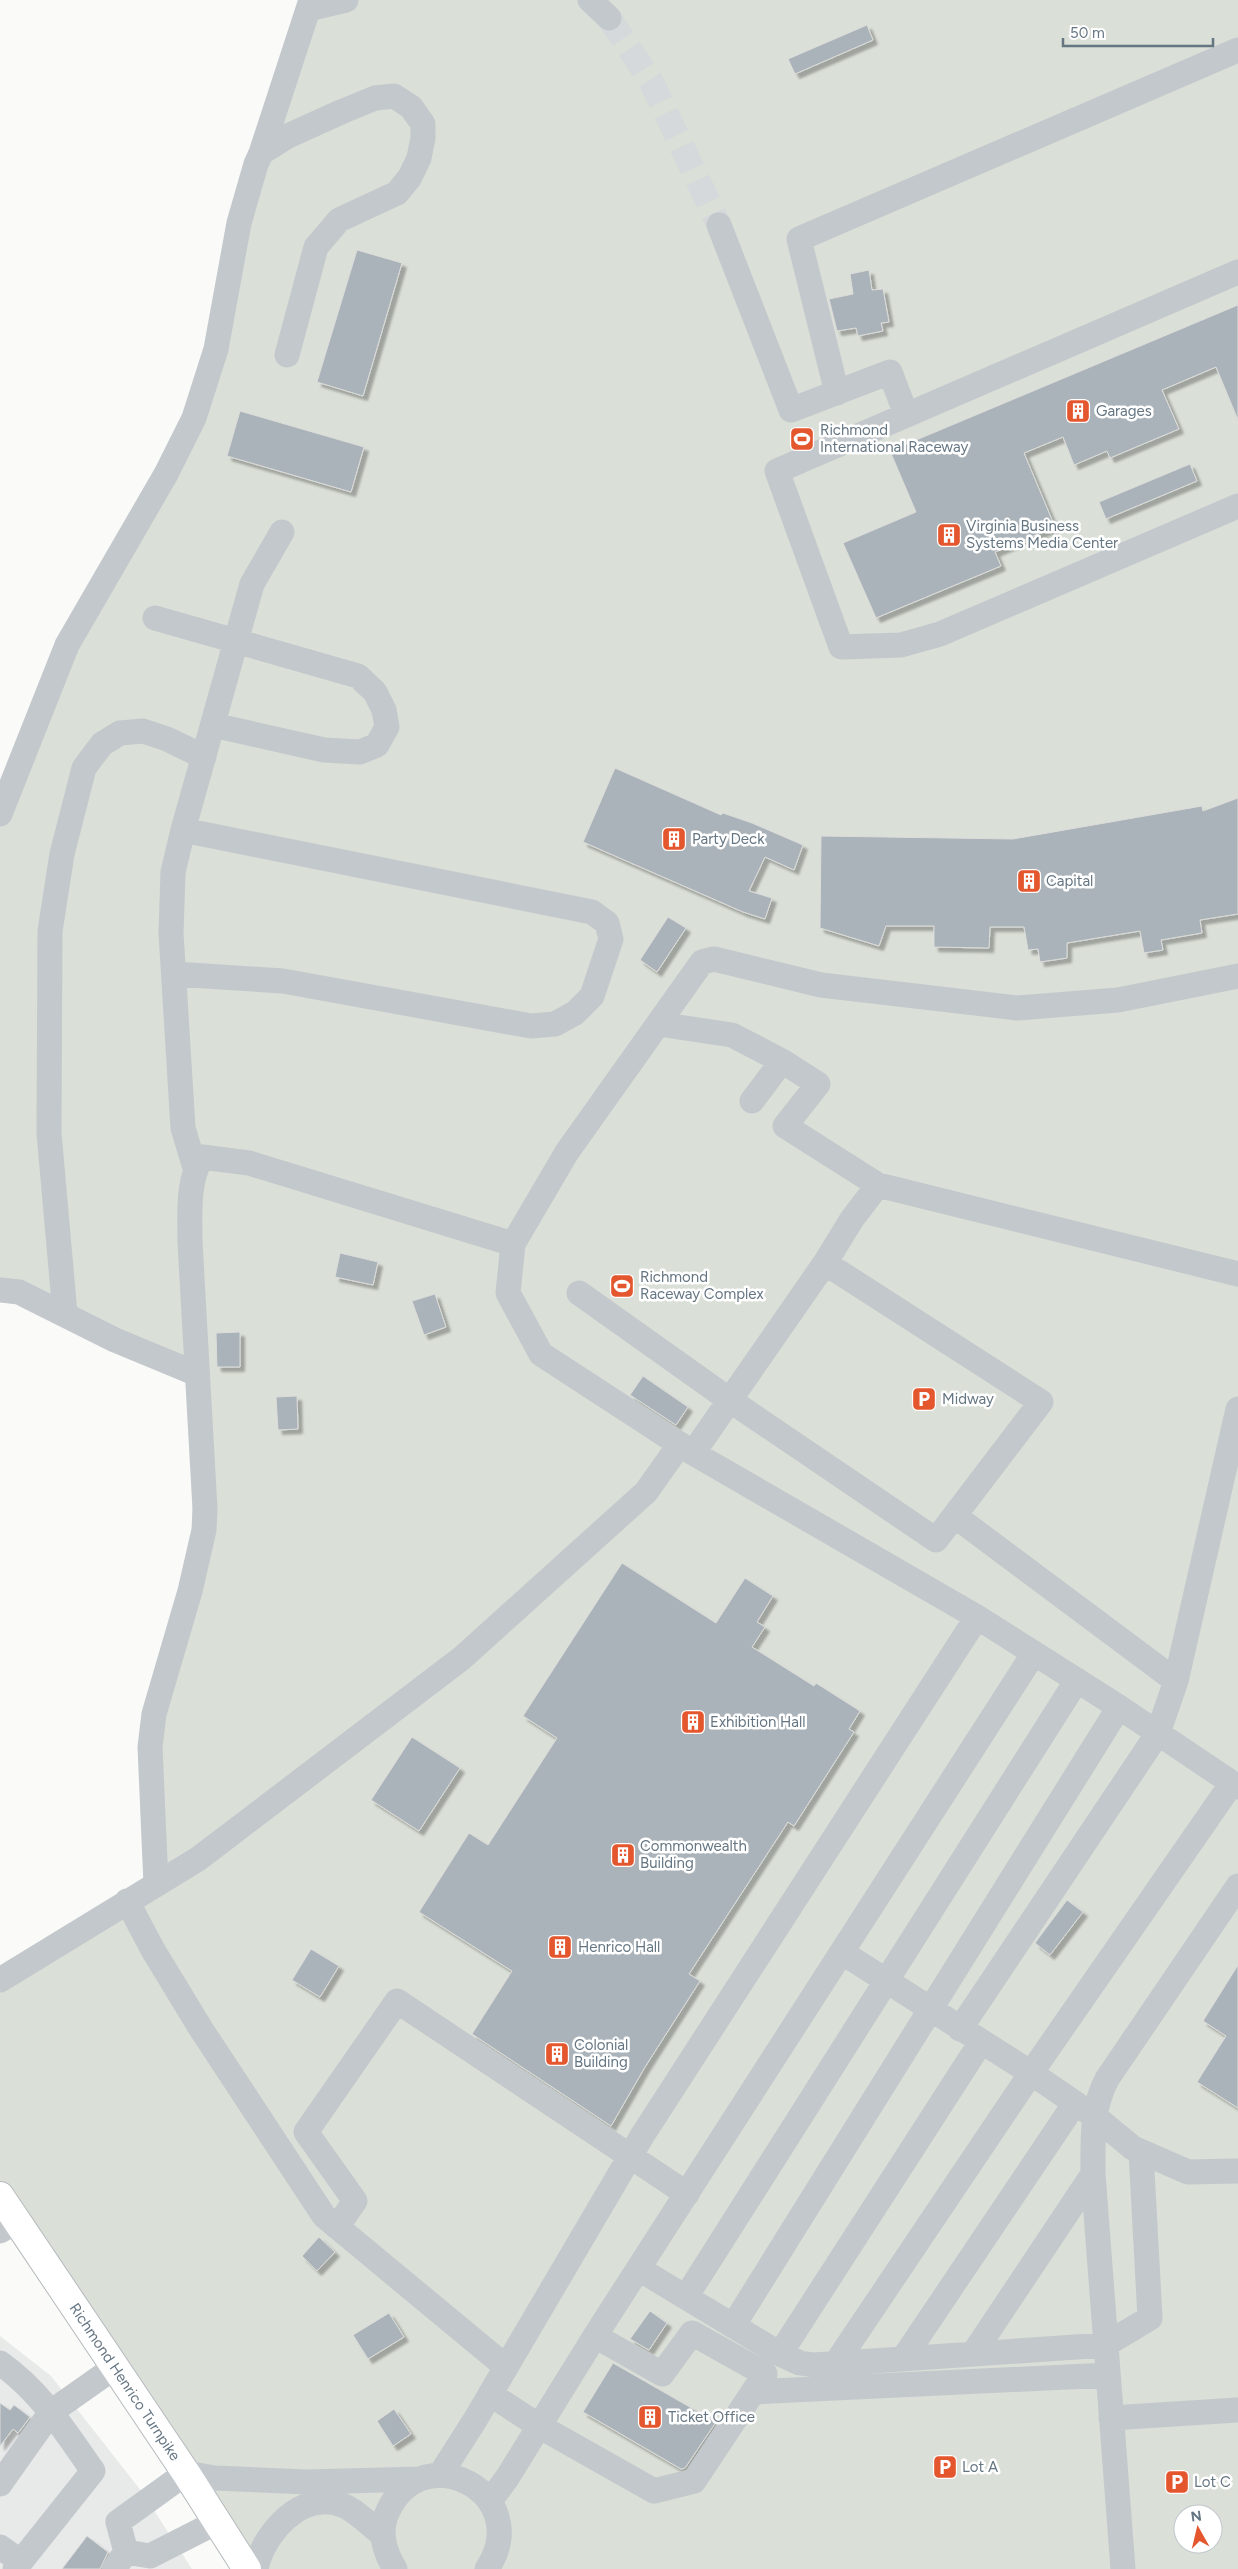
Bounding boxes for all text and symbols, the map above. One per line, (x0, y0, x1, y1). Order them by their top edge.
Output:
scale bar (1063, 15, 1213, 47)
text: 50 m (1070, 24, 1105, 42)
building icon: Garages (1065, 398, 1091, 424)
place label: Garages (1096, 402, 1152, 420)
place label: Richmond International Raceway (820, 421, 968, 456)
sports icon: Richmond International Raceway (789, 426, 815, 452)
place label: Virginia Business Systems Media Center (966, 517, 1118, 552)
building icon: Virginia Business Systems Media Center (936, 522, 962, 548)
building icon: Party Deck (661, 826, 687, 852)
place label: Party Deck (692, 830, 765, 848)
building icon: Capital (1016, 868, 1042, 894)
place label: Capital (1046, 872, 1093, 890)
place label: Richmond Raceway Complex (640, 1268, 764, 1303)
sports icon: Richmond Raceway Complex (609, 1273, 635, 1299)
parking icon: Midway (911, 1386, 937, 1412)
place label: Midway (942, 1390, 994, 1408)
building icon: Exhibition Hall (680, 1709, 706, 1735)
place label: Exhibition Hall (710, 1713, 806, 1731)
place label: Commonwealth Building (640, 1837, 747, 1872)
building icon: Commonwealth Building (610, 1842, 636, 1868)
building icon: Henrico Hall (547, 1934, 573, 1960)
place label: Henrico Hall (578, 1938, 660, 1956)
place label: Colonial Building (574, 2036, 628, 2071)
building icon: Colonial Building (544, 2041, 570, 2067)
street label: Richmond Henrico Turnpike (66, 2300, 184, 2464)
building icon: Ticket Office (637, 2404, 663, 2430)
place label: Ticket Office (668, 2408, 755, 2426)
parking icon: Lot A (932, 2454, 958, 2480)
place label: Lot A (962, 2458, 998, 2476)
parking icon: Lot C (1164, 2469, 1190, 2495)
place label: Lot C (1194, 2473, 1231, 2491)
north arrow (1173, 2504, 1223, 2554)
text: N (1190, 2507, 1203, 2526)

